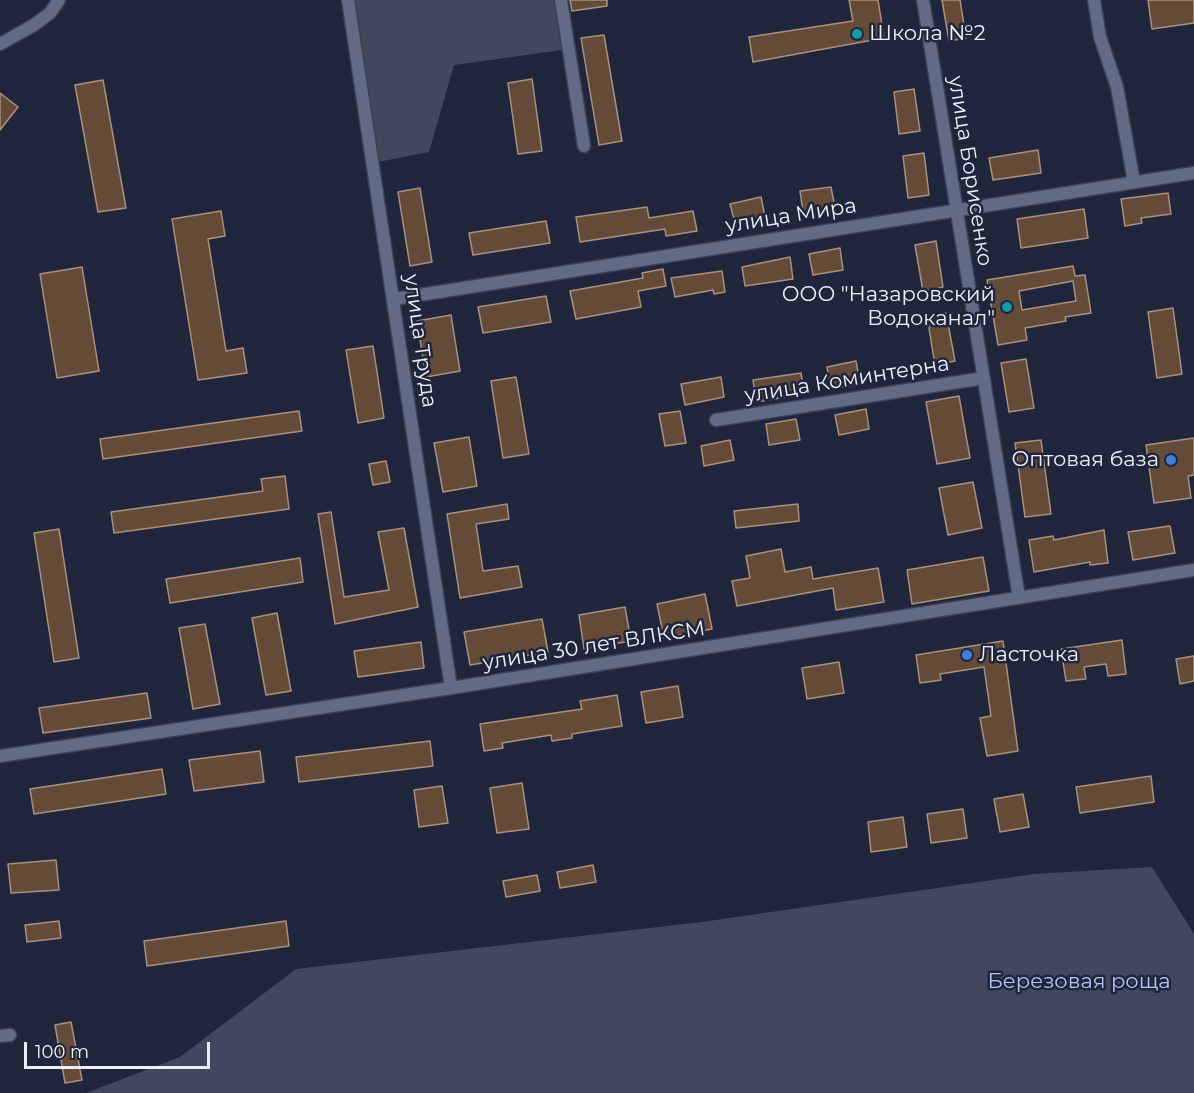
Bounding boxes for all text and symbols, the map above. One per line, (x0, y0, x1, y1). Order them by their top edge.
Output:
place label: Школа №2 (869, 21, 986, 47)
marker: Школа №2 (850, 27, 864, 41)
street label: улица Борисенко (942, 74, 998, 268)
street label: улица Мира (724, 193, 858, 239)
street label: улица Труда (398, 273, 442, 409)
place label: ООО "Назаровский Водоканал" (782, 282, 995, 332)
marker: ООО "Назаровский Водоканал" (1000, 300, 1014, 314)
street label: улица Коминтерна (743, 351, 951, 409)
place label: Оптовая база (1011, 447, 1159, 473)
marker: Оптовая база (1164, 453, 1178, 467)
street label: улица 30 лет ВЛКСМ (481, 616, 707, 676)
place label: Ласточка (979, 642, 1079, 668)
marker: Ласточка (960, 648, 974, 662)
park label: Березовая роща (988, 969, 1170, 995)
scale bar (27, 1030, 213, 1068)
text: 100 m (35, 1041, 89, 1063)

